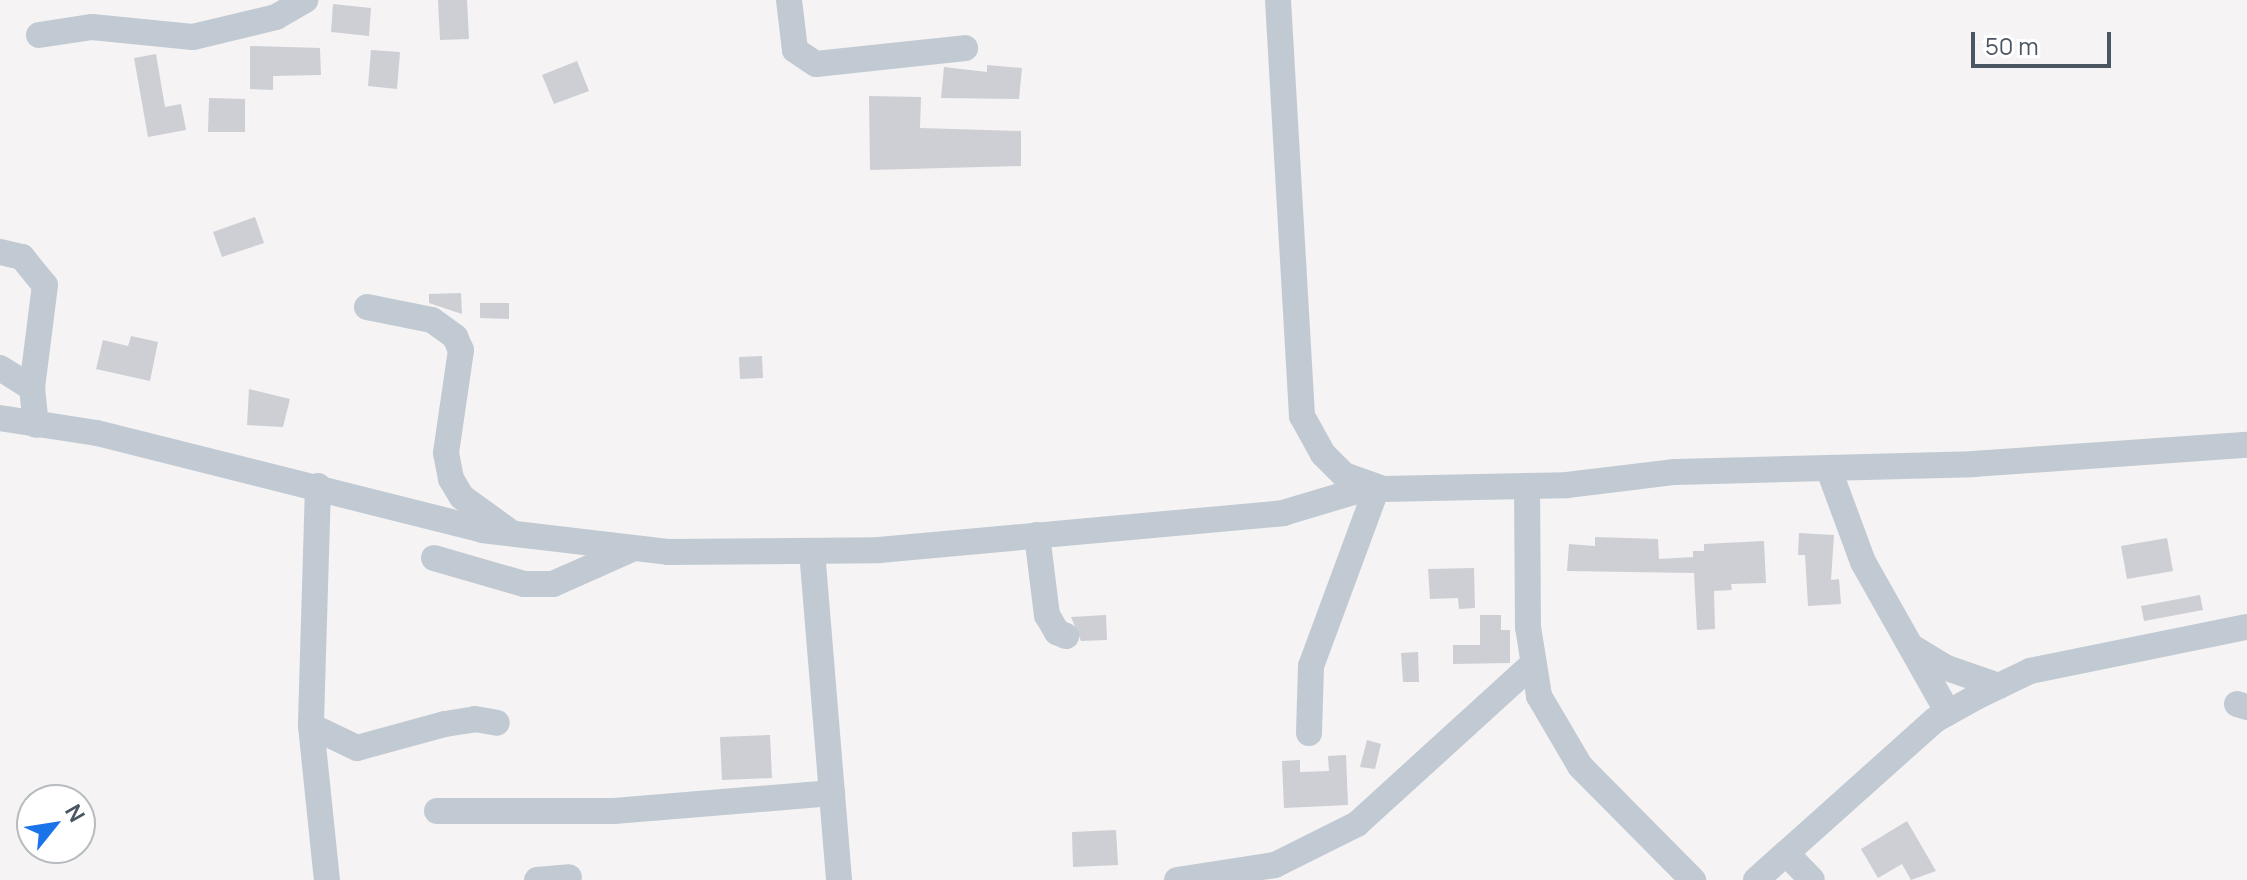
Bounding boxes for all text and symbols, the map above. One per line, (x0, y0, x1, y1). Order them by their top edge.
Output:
scale bar (1975, 16, 2115, 66)
text: 50 m (1985, 29, 2039, 62)
north arrow (16, 784, 96, 864)
text: N (58, 799, 92, 827)

